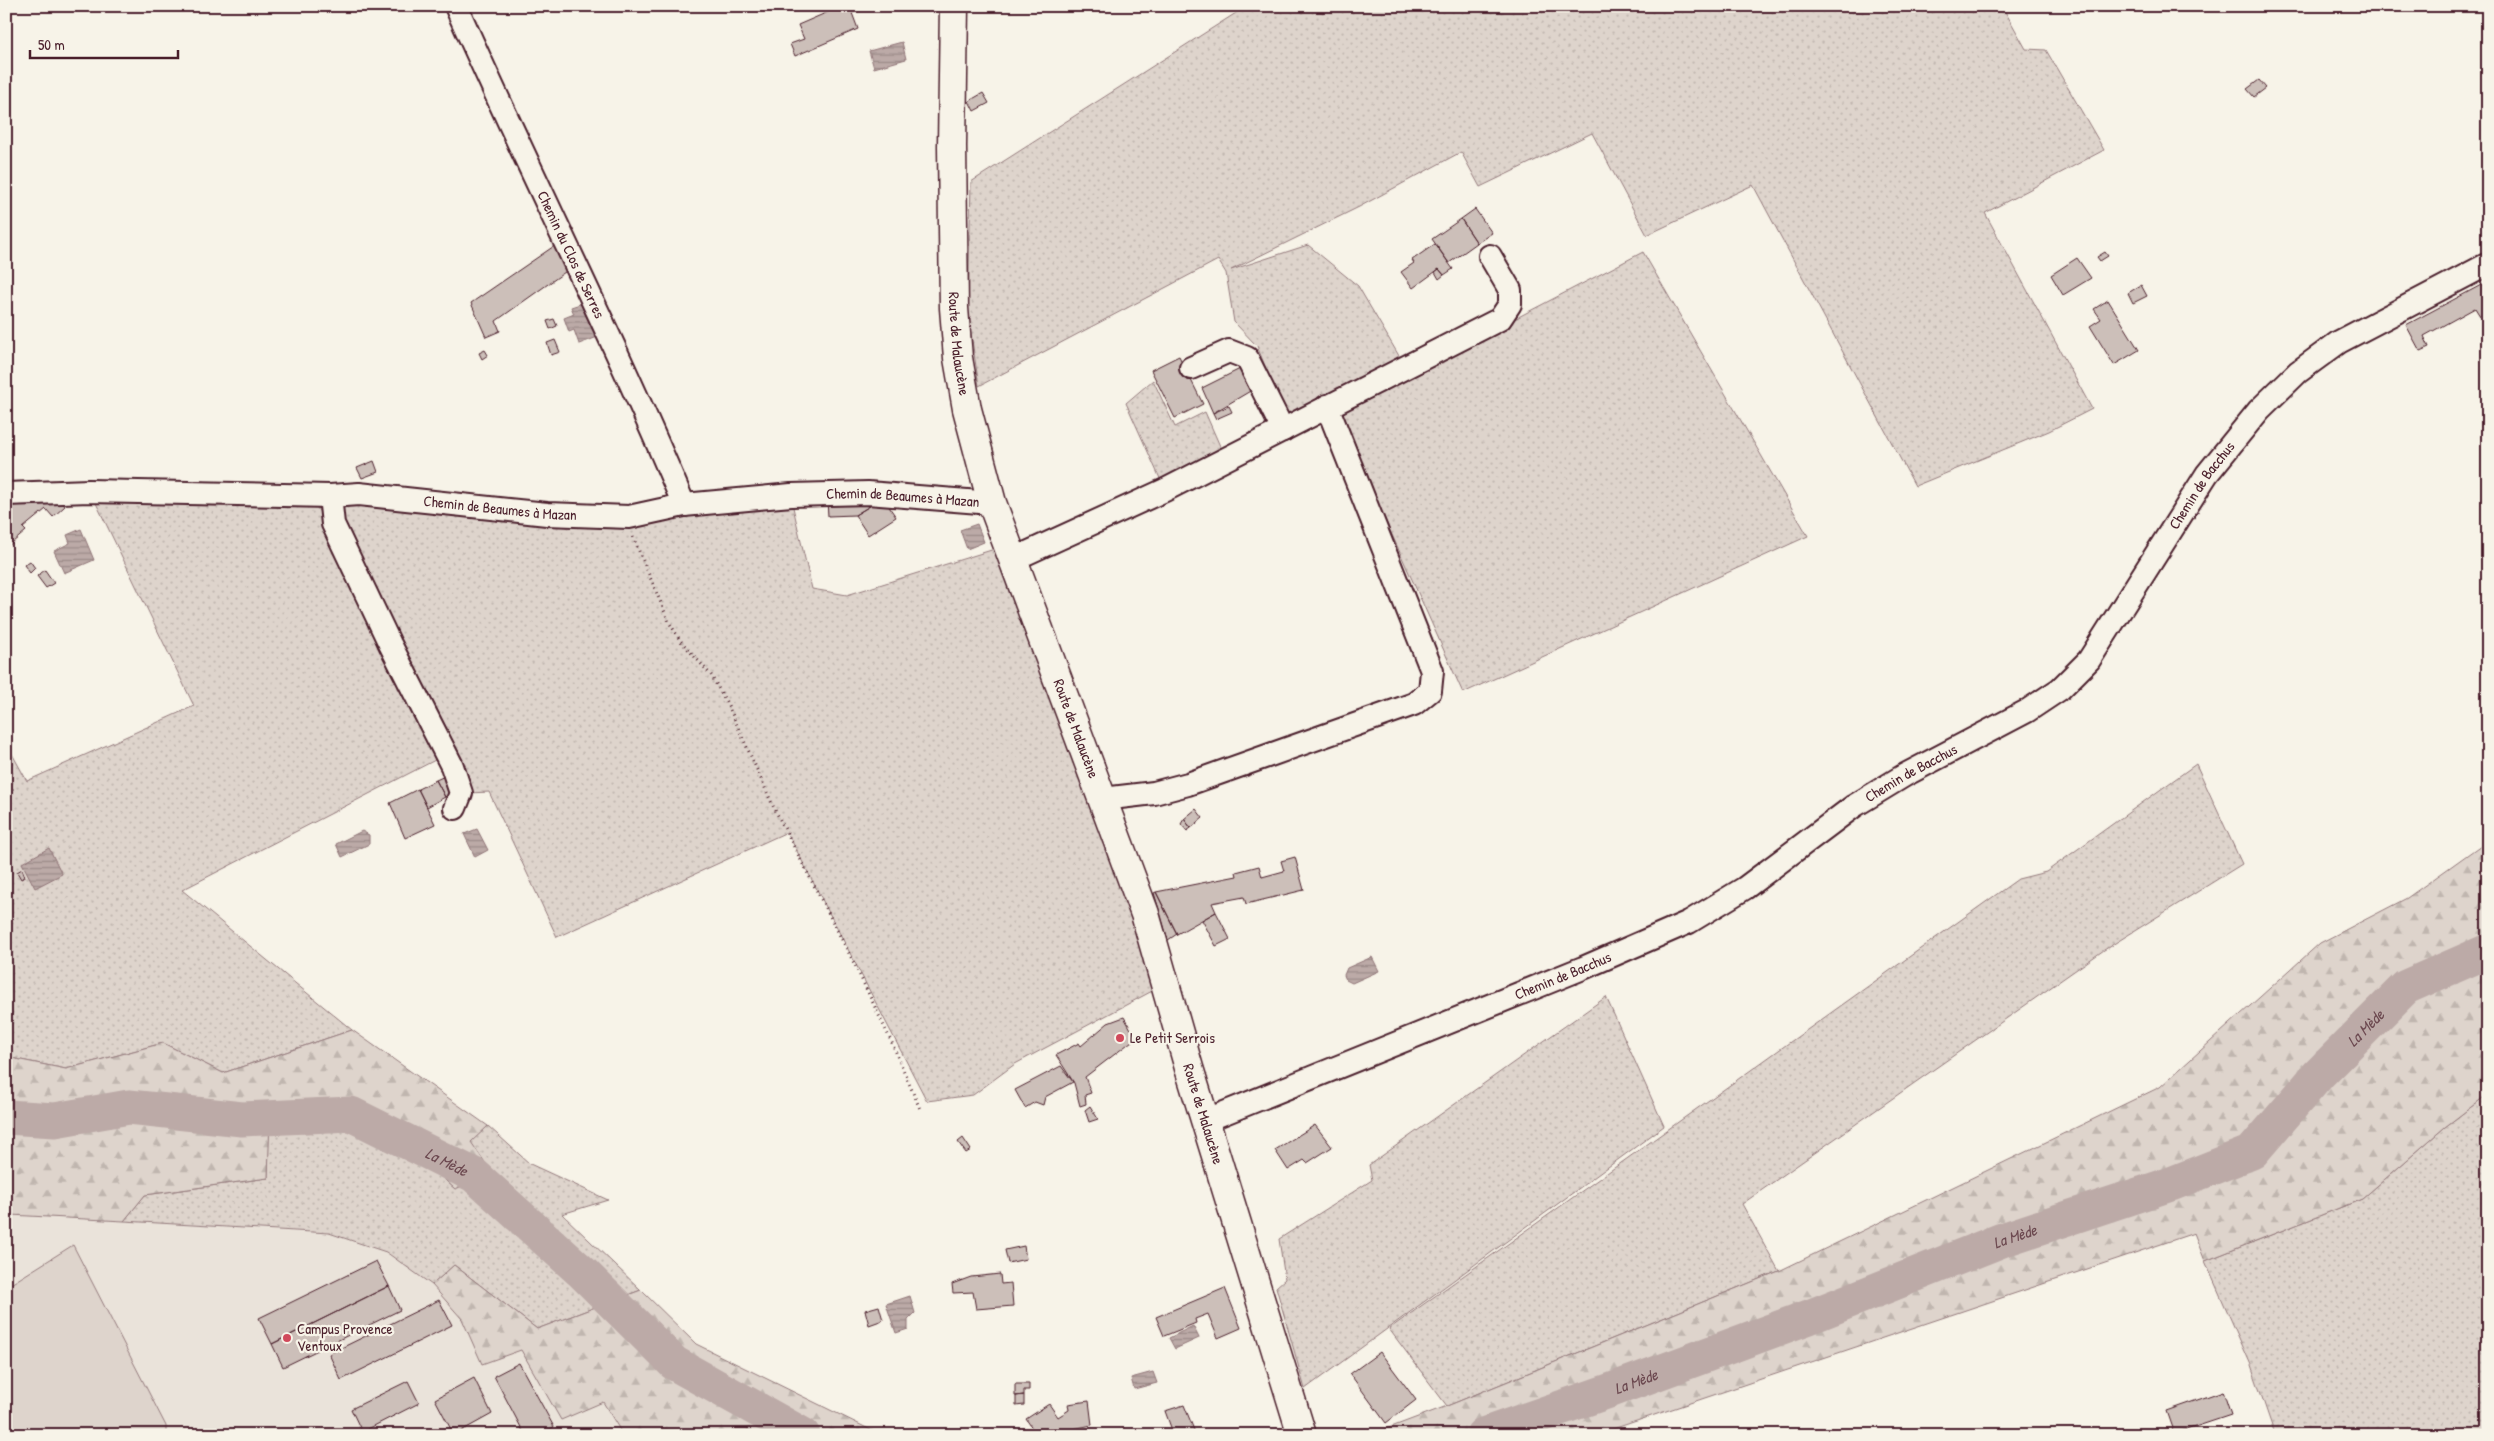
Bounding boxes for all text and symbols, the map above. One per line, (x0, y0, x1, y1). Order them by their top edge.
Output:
scale bar (30, 28, 178, 60)
text: 50 m (38, 34, 65, 55)
street label: Chemin du Clos de Serres (533, 187, 611, 322)
street label: Route de Malaucène (944, 292, 975, 397)
street label: Chemin de Bacchus (2163, 437, 2240, 533)
street label: Chemin de Beaumes à Mazan (826, 482, 981, 512)
street label: Chemin de Beaumes à Mazan (422, 490, 577, 525)
street label: Route de Malaucène (1048, 676, 1104, 781)
street label: Chemin de Bacchus (1861, 738, 1961, 807)
street label: Chemin de Bacchus (1511, 946, 1615, 1005)
water label: La Mède (2342, 1004, 2389, 1051)
place label: Le Petit Serrois (1130, 1027, 1215, 1048)
marker: Le Petit Serrois (1114, 1032, 1126, 1044)
street label: Route de Malaucène (1178, 1061, 1229, 1167)
water label: La Mède (422, 1142, 472, 1182)
water label: La Mède (1990, 1218, 2040, 1253)
place label: Campus Provence Ventoux (297, 1318, 393, 1356)
marker: Campus Provence Ventoux (281, 1332, 293, 1344)
water label: La Mède (1611, 1363, 1661, 1399)

